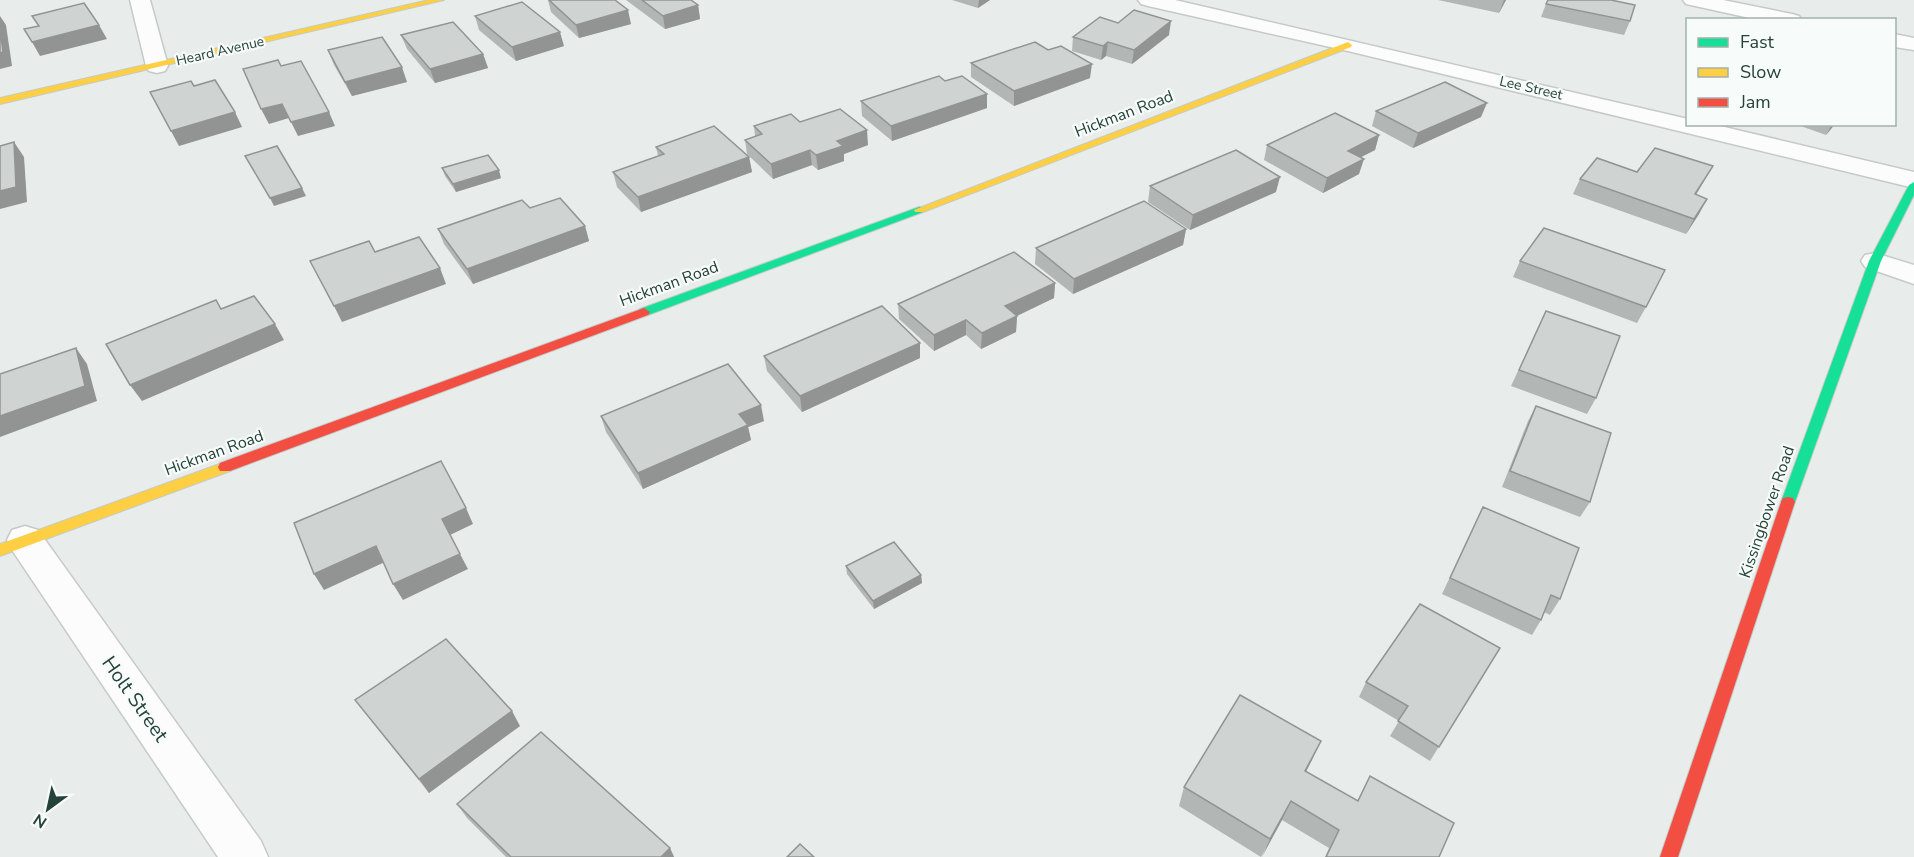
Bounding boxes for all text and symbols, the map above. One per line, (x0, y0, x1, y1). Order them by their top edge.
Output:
legend (1686, 18, 1896, 126)
text: Fast (1740, 30, 1775, 54)
street label: Heard Avenue (174, 32, 266, 70)
text: Slow (1740, 60, 1781, 84)
street label: Lee Street (1498, 72, 1565, 105)
street label: Hickman Road (1072, 85, 1176, 143)
text: Jam (1739, 90, 1771, 114)
street label: Hickman Road (616, 256, 722, 312)
street label: Hickman Road (161, 425, 267, 481)
street label: Kissingbower Road (1734, 443, 1800, 581)
street label: Holt Street (96, 651, 175, 748)
north arrow (18, 779, 78, 839)
text: N (29, 808, 51, 833)

